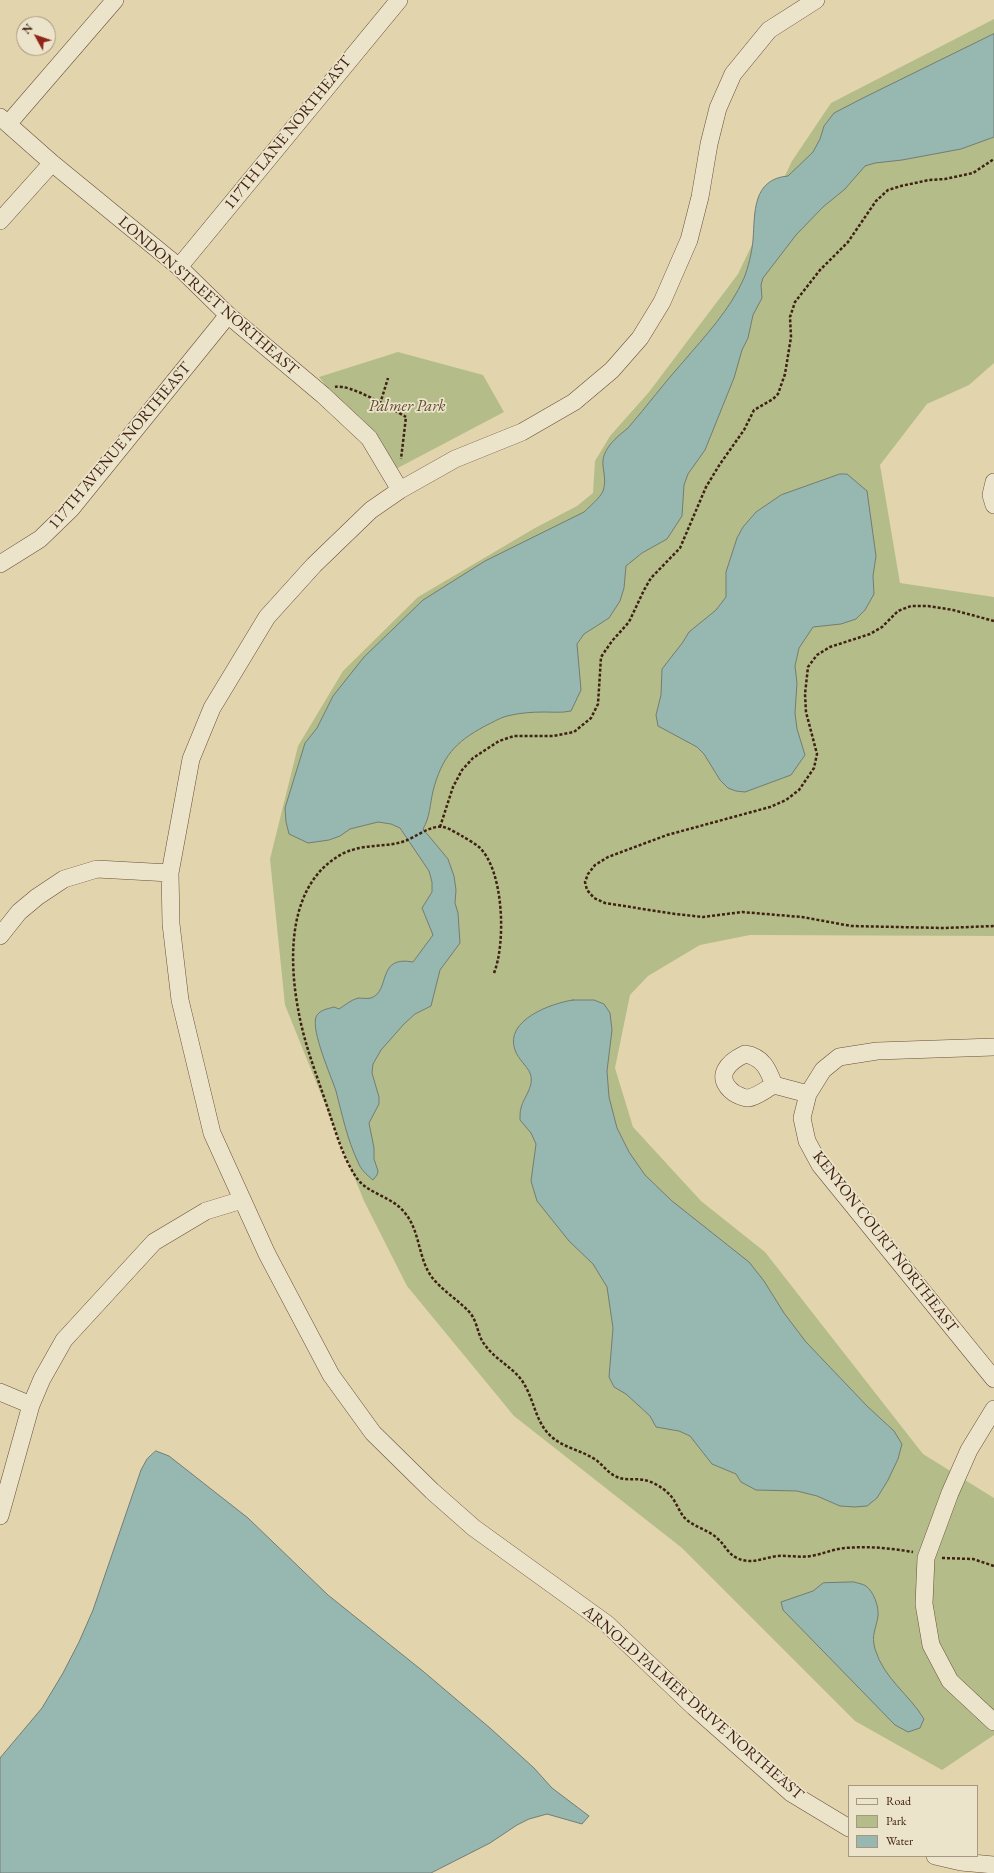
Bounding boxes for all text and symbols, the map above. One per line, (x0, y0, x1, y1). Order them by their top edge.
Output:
north arrow (16, 16, 56, 56)
text: N (19, 21, 36, 37)
street label: 117TH LANE NORTHEAST (220, 52, 356, 214)
street label: LONDON STREET NORTHEAST (114, 212, 302, 380)
street label: 117TH AVENUE NORTHEAST (45, 359, 195, 533)
park label: Palmer Park (368, 397, 446, 417)
street label: KENYON COURT NORTHEAST (808, 1147, 962, 1337)
street label: ARNOLD PALMER DRIVE NORTHEAST (579, 1602, 807, 1804)
legend (848, 1785, 978, 1857)
text: Road (886, 1793, 911, 1809)
text: Park (886, 1813, 906, 1829)
text: Water (886, 1833, 913, 1849)

